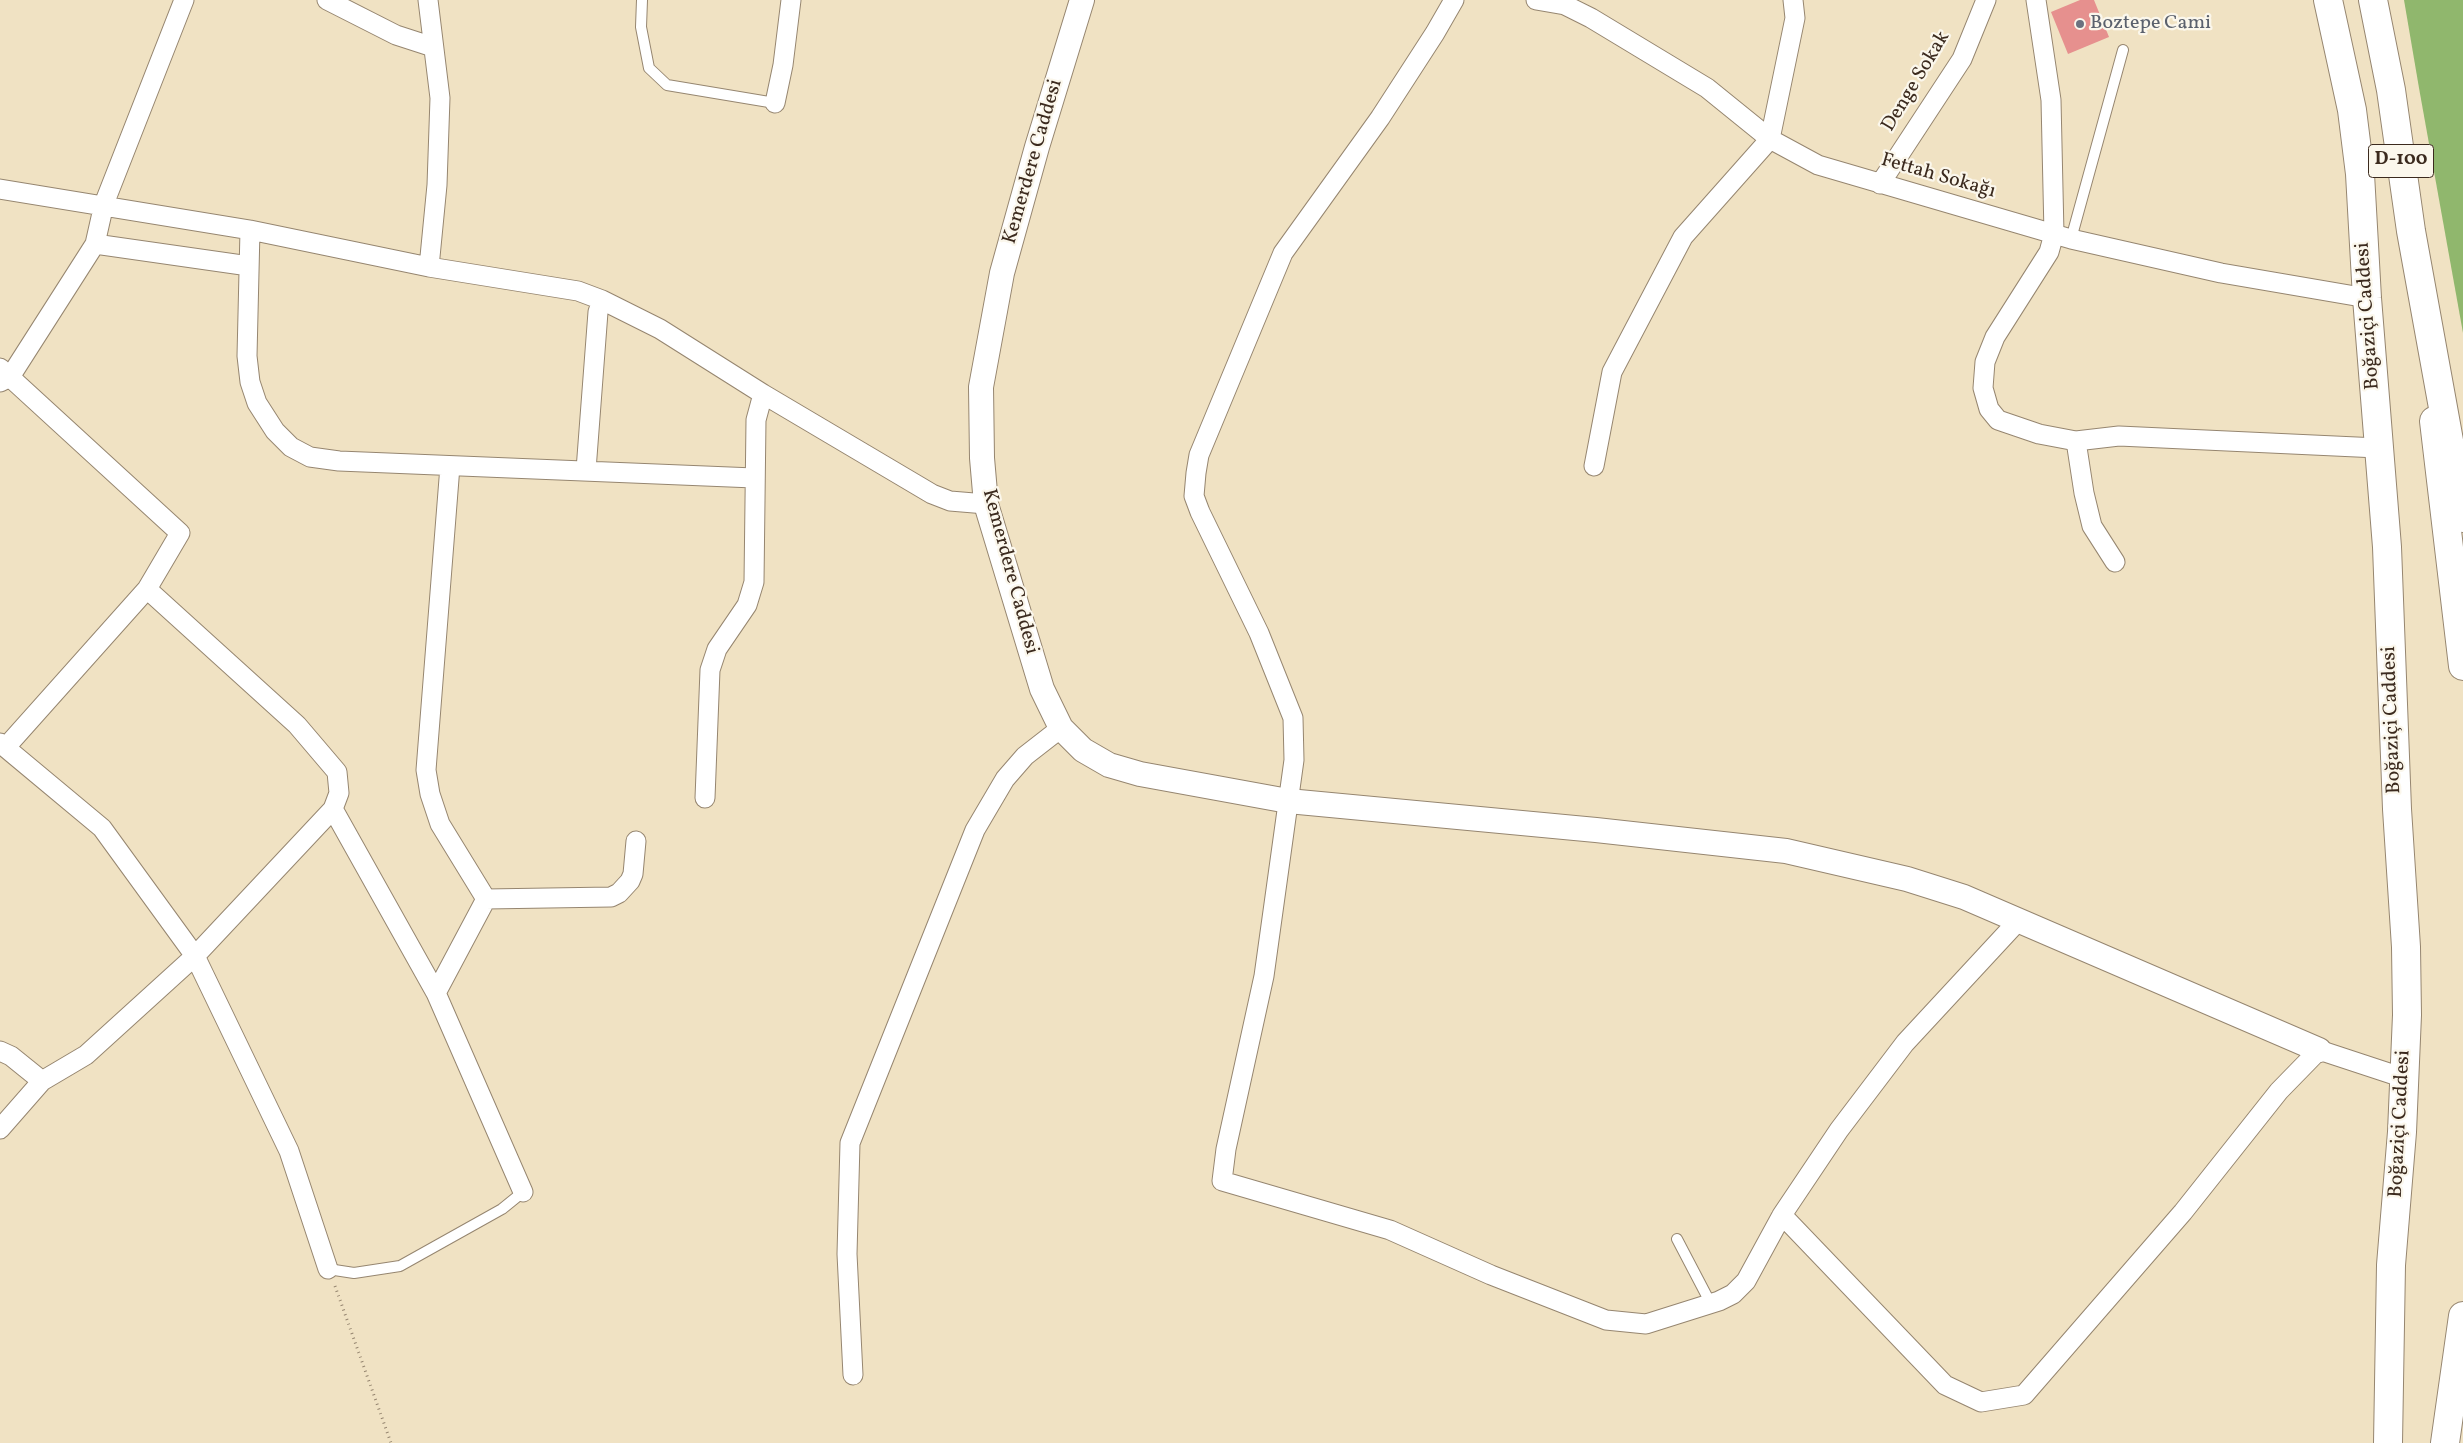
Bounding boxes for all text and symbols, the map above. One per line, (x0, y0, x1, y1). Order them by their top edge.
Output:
place label: Boztepe Cami (2090, 12, 2211, 36)
marker: Boztepe Cami (2074, 18, 2086, 30)
street label: Denge Sokak (1878, 27, 1956, 137)
street label: Kemerdere Caddesi (999, 77, 1069, 247)
road number: D-100 (2368, 144, 2434, 178)
street label: Fettah Sokağı (1878, 149, 1998, 205)
street label: Boğaziçi Caddesi (2352, 241, 2386, 391)
street label: Kemerdere Caddesi (975, 487, 1043, 657)
street label: Boğaziçi Caddesi (2378, 646, 2408, 794)
street label: Boğaziçi Caddesi (2385, 1050, 2417, 1198)

